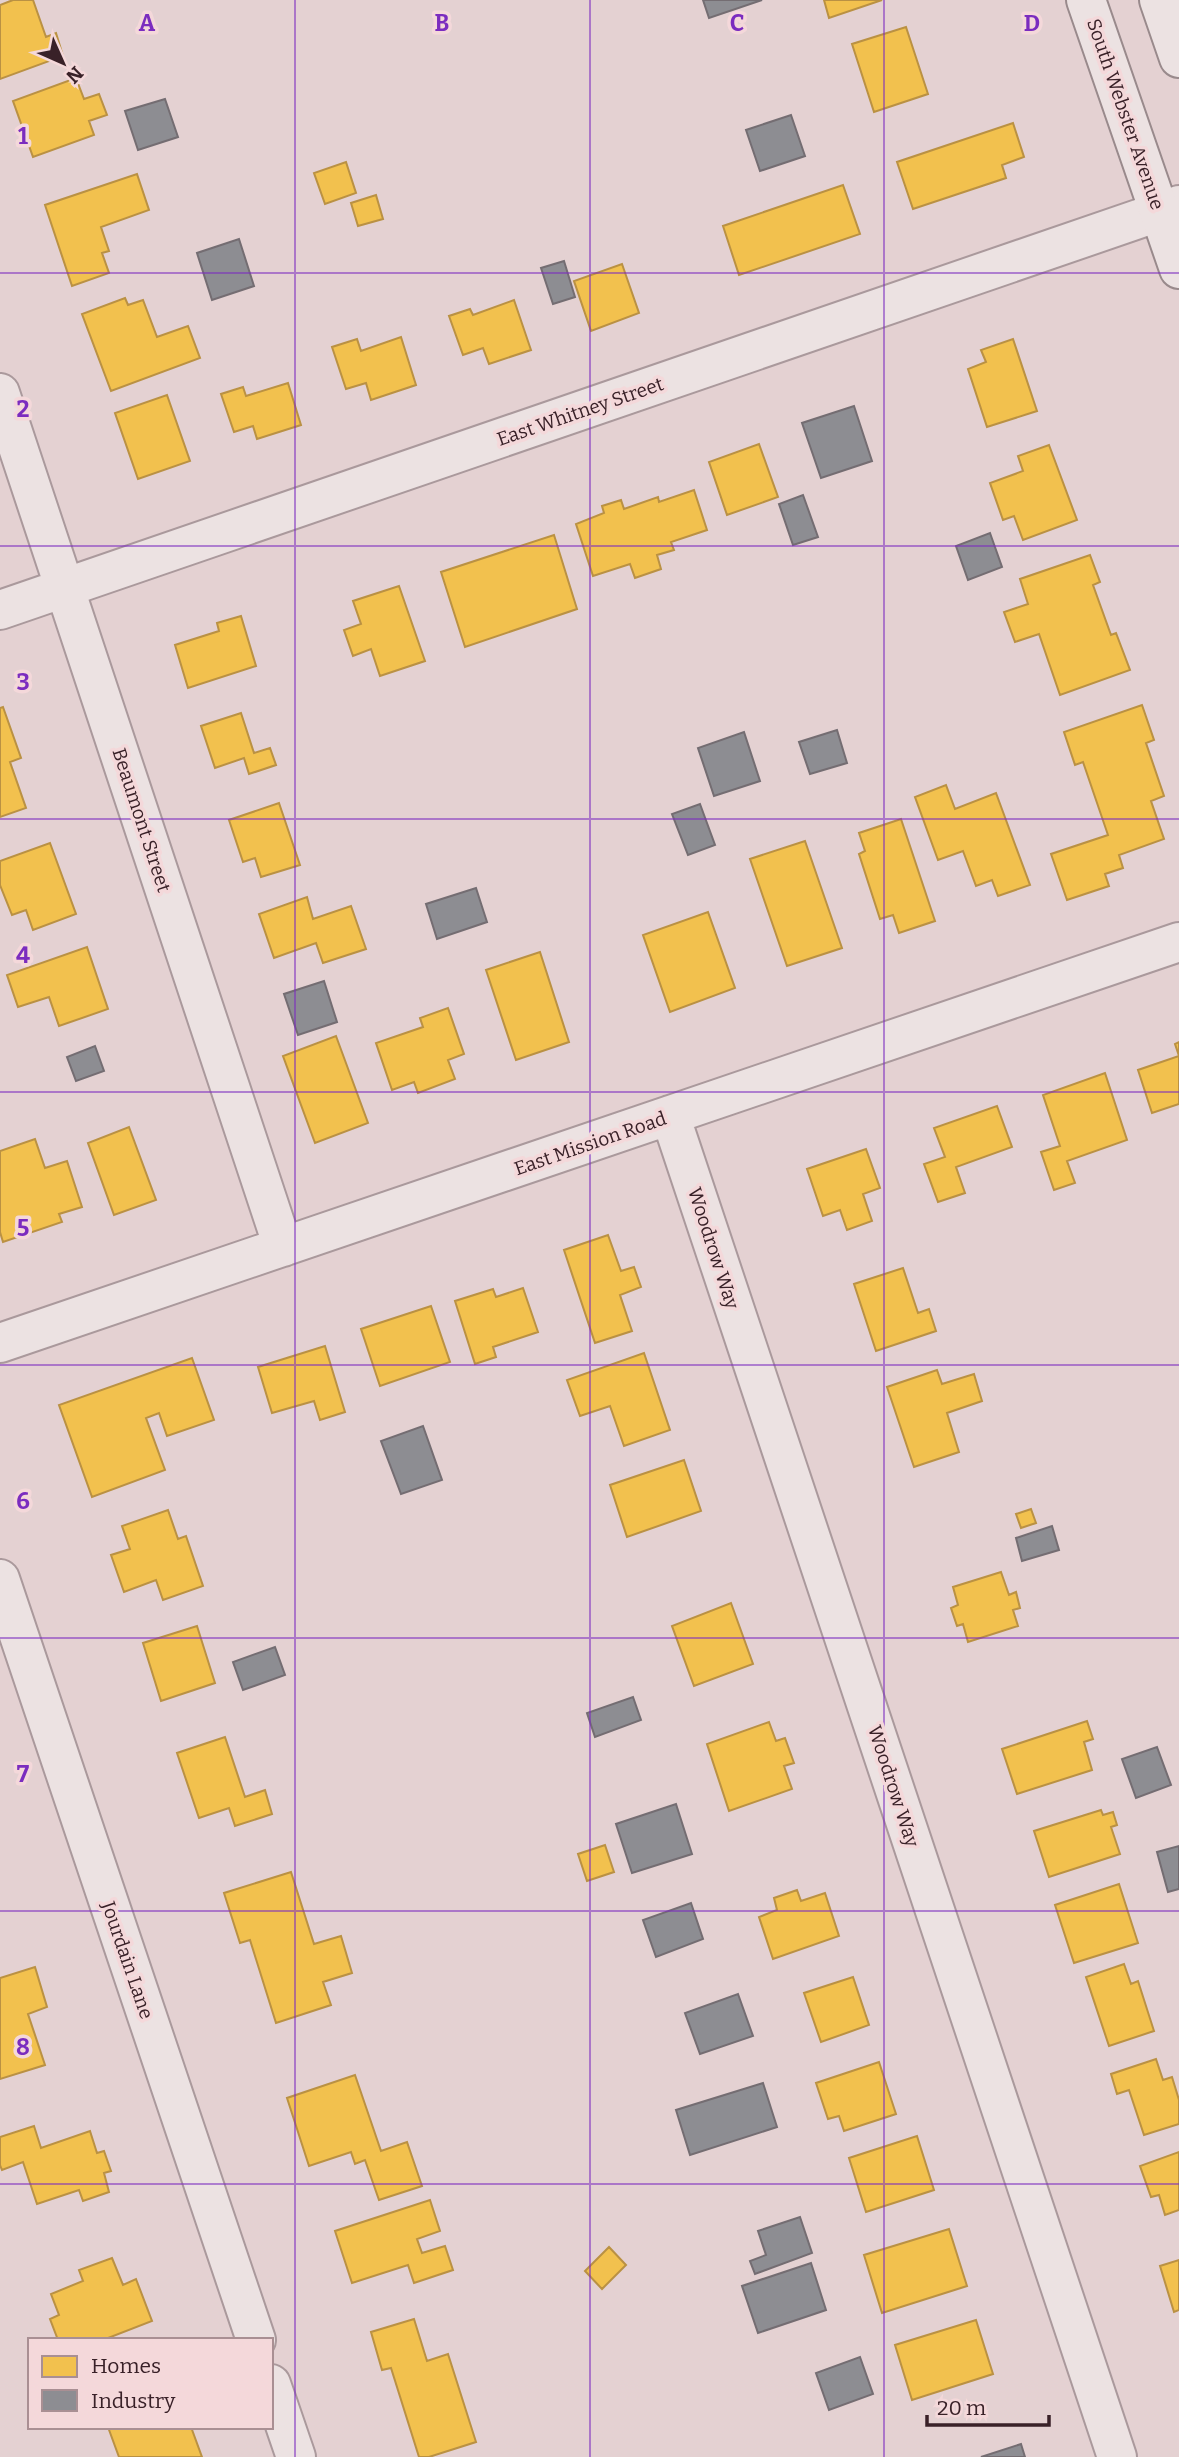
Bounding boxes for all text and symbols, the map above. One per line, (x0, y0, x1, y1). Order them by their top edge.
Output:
text: A (139, 9, 156, 37)
text: B (435, 9, 449, 37)
text: C (730, 9, 744, 37)
text: D (1024, 9, 1040, 37)
street label: South Webster Avenue (1082, 16, 1169, 213)
north arrow (28, 28, 98, 98)
text: N (61, 61, 88, 88)
text: 1 (18, 122, 28, 150)
street label: East Whitney Street (494, 372, 667, 451)
text: 2 (17, 395, 30, 423)
text: 3 (16, 668, 30, 696)
street label: Beaumont Street (107, 745, 176, 895)
text: 4 (16, 941, 30, 969)
street label: East Mission Road (511, 1107, 669, 1180)
street label: Woodrow Way (683, 1184, 744, 1313)
text: 5 (17, 1214, 29, 1242)
text: 6 (16, 1487, 30, 1515)
street label: Woodrow Way (863, 1722, 924, 1851)
text: 7 (17, 1760, 30, 1788)
street label: Jourdain Lane (96, 1897, 158, 2022)
text: 8 (16, 2033, 30, 2061)
legend (28, 2338, 273, 2429)
text: Homes (91, 2353, 161, 2379)
scale bar (927, 2384, 1050, 2428)
text: Industry (91, 2388, 176, 2414)
text: 20 m (937, 2395, 986, 2421)

